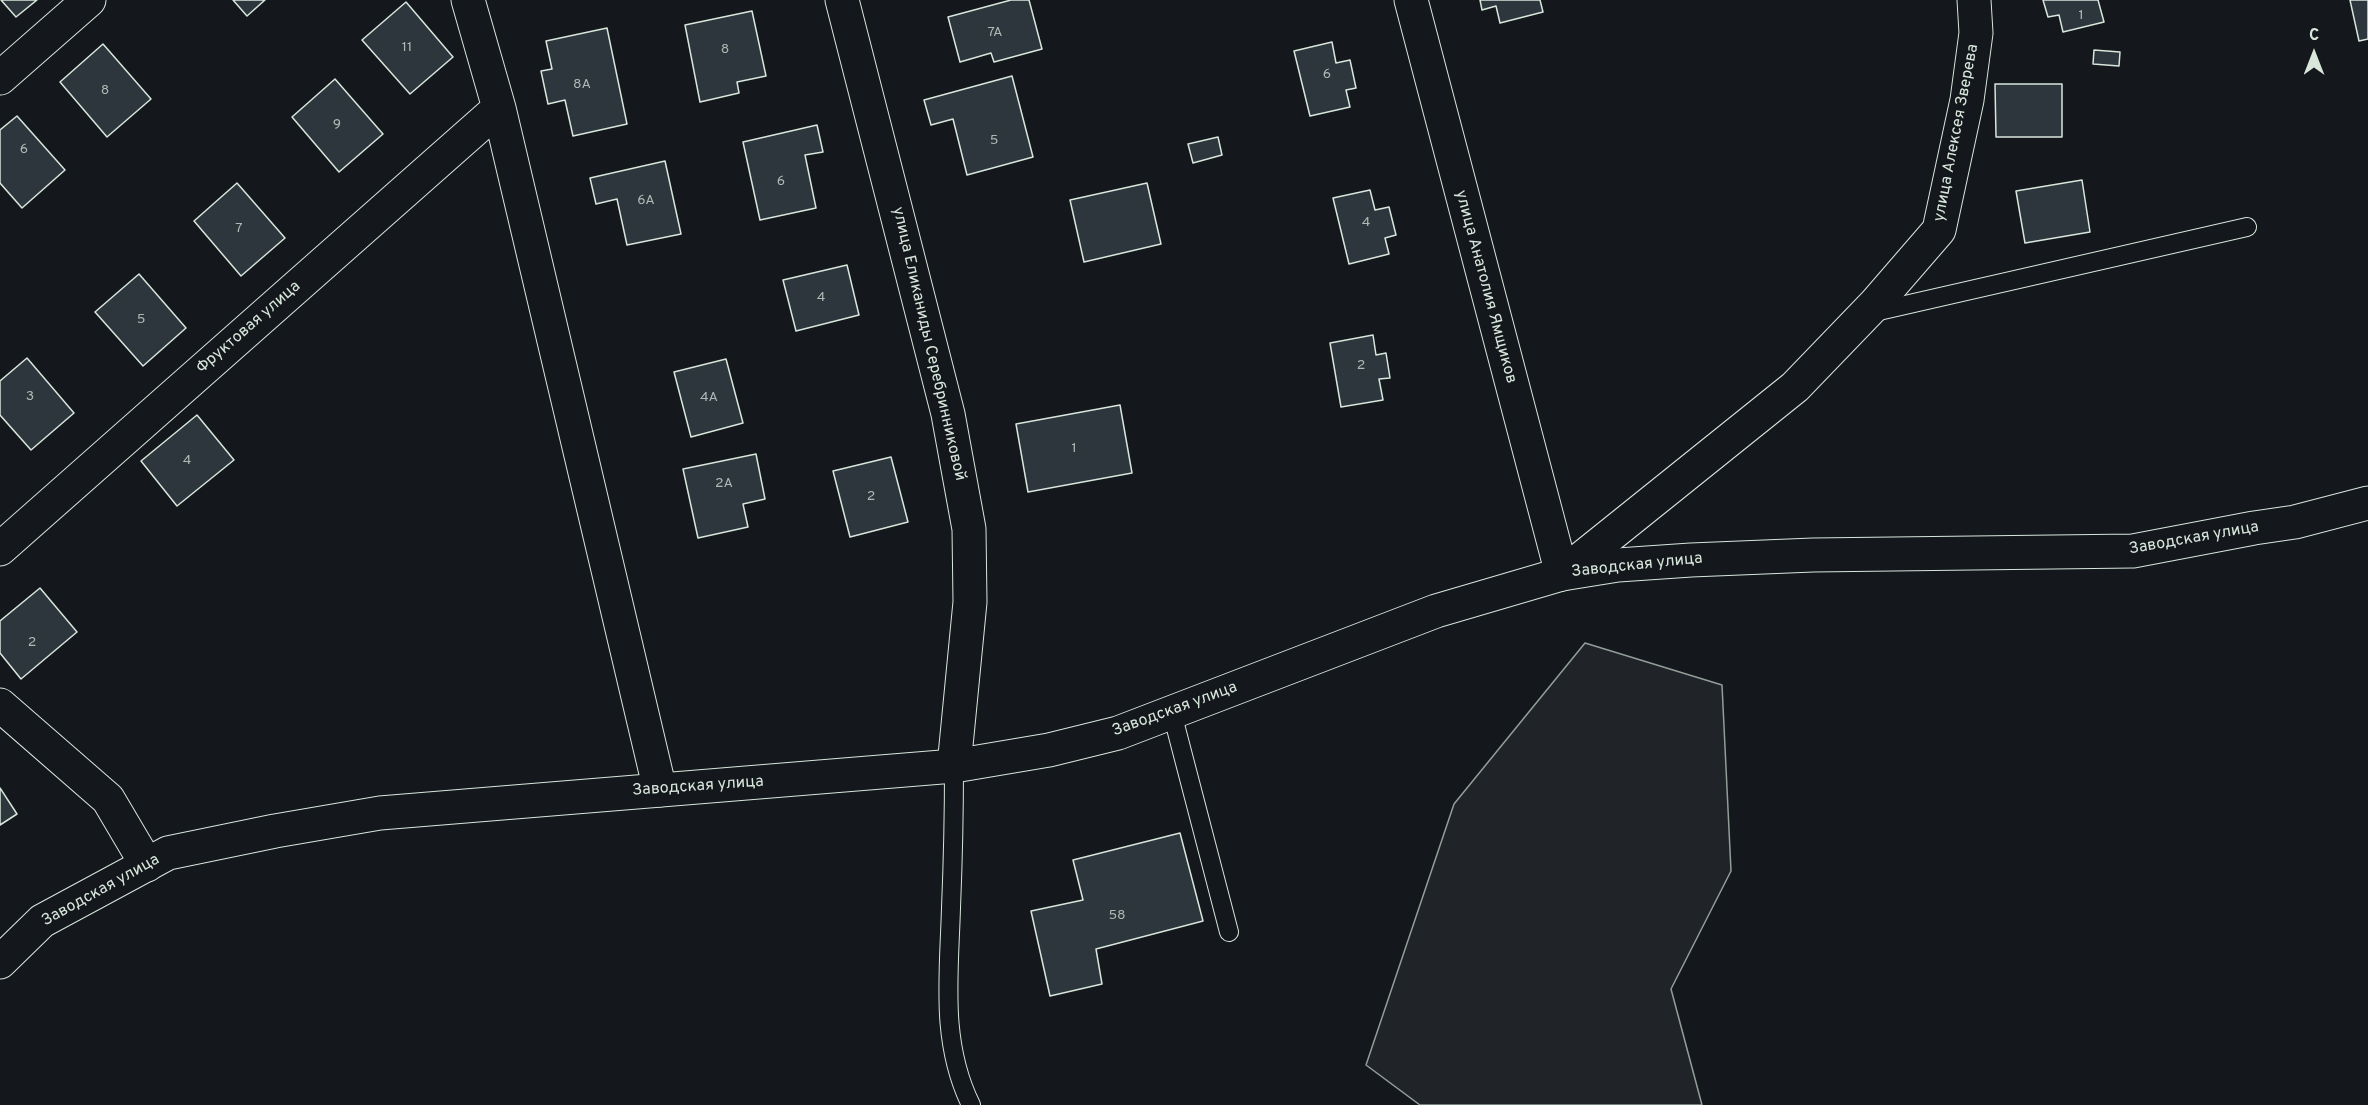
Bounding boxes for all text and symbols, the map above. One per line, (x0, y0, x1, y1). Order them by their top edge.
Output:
house number: 1 (2078, 8, 2084, 24)
north arrow (2284, 24, 2344, 84)
house number: 7А (987, 25, 1003, 41)
text: С (2309, 26, 2319, 46)
house number: 11 (402, 40, 412, 56)
house number: 8 (721, 42, 729, 58)
street label: улица Алексея Зверева (1930, 43, 1984, 223)
house number: 6 (1323, 67, 1331, 83)
house number: 8А (573, 77, 591, 93)
house number: 8 (101, 83, 109, 99)
house number: 9 (333, 117, 341, 133)
house number: 5 (990, 133, 998, 149)
house number: 6 (20, 142, 28, 158)
house number: 6 (777, 174, 785, 190)
street label: улица Анатолия Ямщиков (1450, 188, 1520, 386)
house number: 6А (637, 193, 655, 209)
street label: улица Еликаниды Серебринниковой (887, 205, 969, 483)
house number: 4 (1362, 215, 1370, 231)
house number: 7 (235, 221, 243, 237)
street label: Фруктовая улица (193, 278, 305, 378)
house number: 4 (817, 290, 825, 306)
house number: 5 (137, 312, 145, 328)
house number: 2 (1357, 358, 1365, 374)
house number: 3 (26, 389, 34, 405)
house number: 4А (700, 390, 718, 406)
house number: 1 (1071, 441, 1077, 457)
house number: 4 (183, 453, 191, 469)
house number: 2А (715, 476, 733, 492)
house number: 2 (867, 489, 875, 505)
street label: Заводская улица (2127, 518, 2261, 560)
street label: Заводская улица (1571, 550, 1703, 582)
house number: 2 (28, 635, 36, 651)
street label: Заводская улица (1110, 678, 1240, 742)
street label: Заводская улица (632, 773, 764, 801)
street label: Заводская улица (39, 851, 163, 931)
house number: 58 (1108, 908, 1126, 924)

